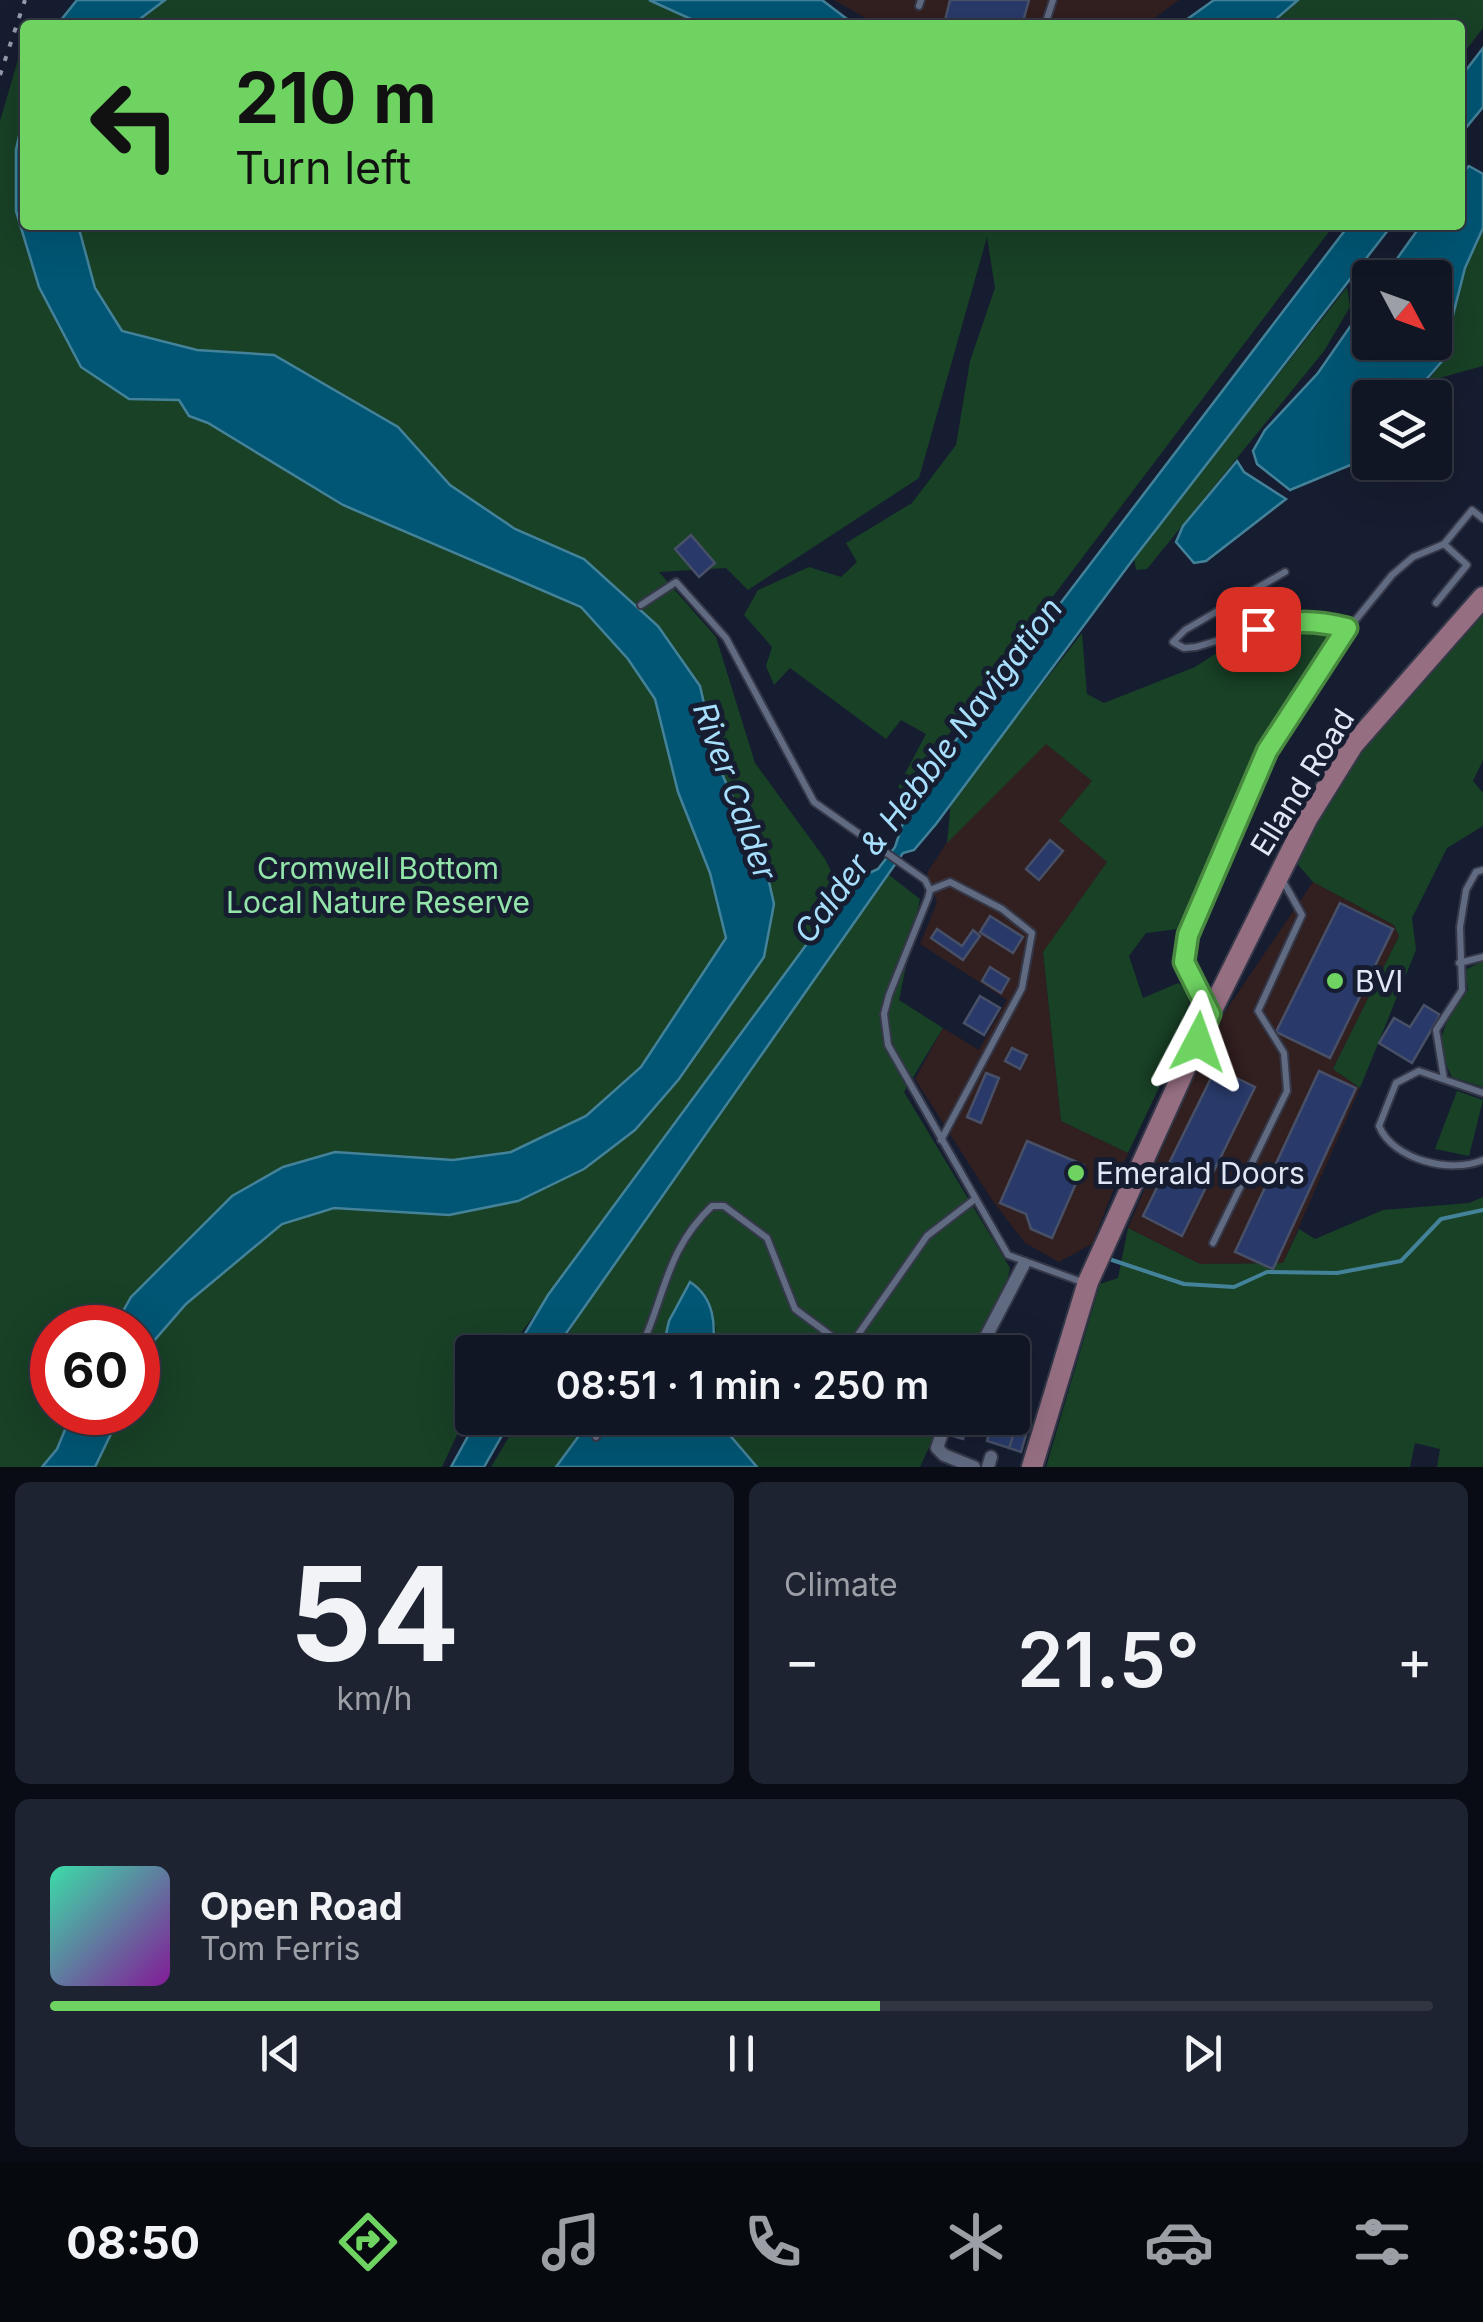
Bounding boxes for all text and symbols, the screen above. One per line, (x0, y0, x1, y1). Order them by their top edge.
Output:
text: 210 m (235, 55, 437, 140)
icon: left (70, 60, 200, 190)
text: Turn left (235, 140, 411, 195)
north arrow (1352, 260, 1452, 360)
map controls (1352, 260, 1452, 480)
button: layers (1352, 380, 1452, 480)
pin (1216, 587, 1301, 672)
water label: Calder & Hebble Navigation (785, 590, 1071, 950)
icon: arrive (1231, 602, 1286, 657)
water label: River Calder (685, 697, 785, 886)
street label: Elland Road (1243, 702, 1361, 862)
park label: Cromwell Bottom Local Nature Reserve (226, 850, 530, 920)
place label: BVI (1355, 963, 1403, 999)
marker: BVI (1324, 970, 1346, 992)
position arrow (1146, 990, 1250, 1094)
place label: Emerald Doors (1096, 1155, 1305, 1191)
marker: Emerald Doors (1065, 1162, 1087, 1184)
speed limit sign: 60 (30, 1305, 160, 1435)
text: 08:51 · 1 min · 250 m (556, 1362, 929, 1408)
text: 54 (289, 1535, 460, 1692)
text: Climate (784, 1565, 898, 1604)
text: 21.5° (1017, 1614, 1200, 1705)
text: − (784, 1627, 820, 1693)
text: + (1397, 1627, 1433, 1693)
text: km/h (336, 1679, 413, 1718)
text: Open Road (200, 1883, 403, 1929)
text: Tom Ferris (200, 1929, 360, 1968)
icon: previous (253, 2026, 308, 2081)
icon: pause (714, 2026, 769, 2081)
icon: next (1175, 2026, 1230, 2081)
icon: directions (333, 2207, 403, 2277)
icon: music (536, 2207, 606, 2277)
icon: phone (738, 2207, 808, 2277)
icon: climate (941, 2207, 1011, 2277)
icon: car (1144, 2207, 1214, 2277)
icon: filters (1347, 2207, 1417, 2277)
text: 08:50 (66, 2215, 200, 2270)

